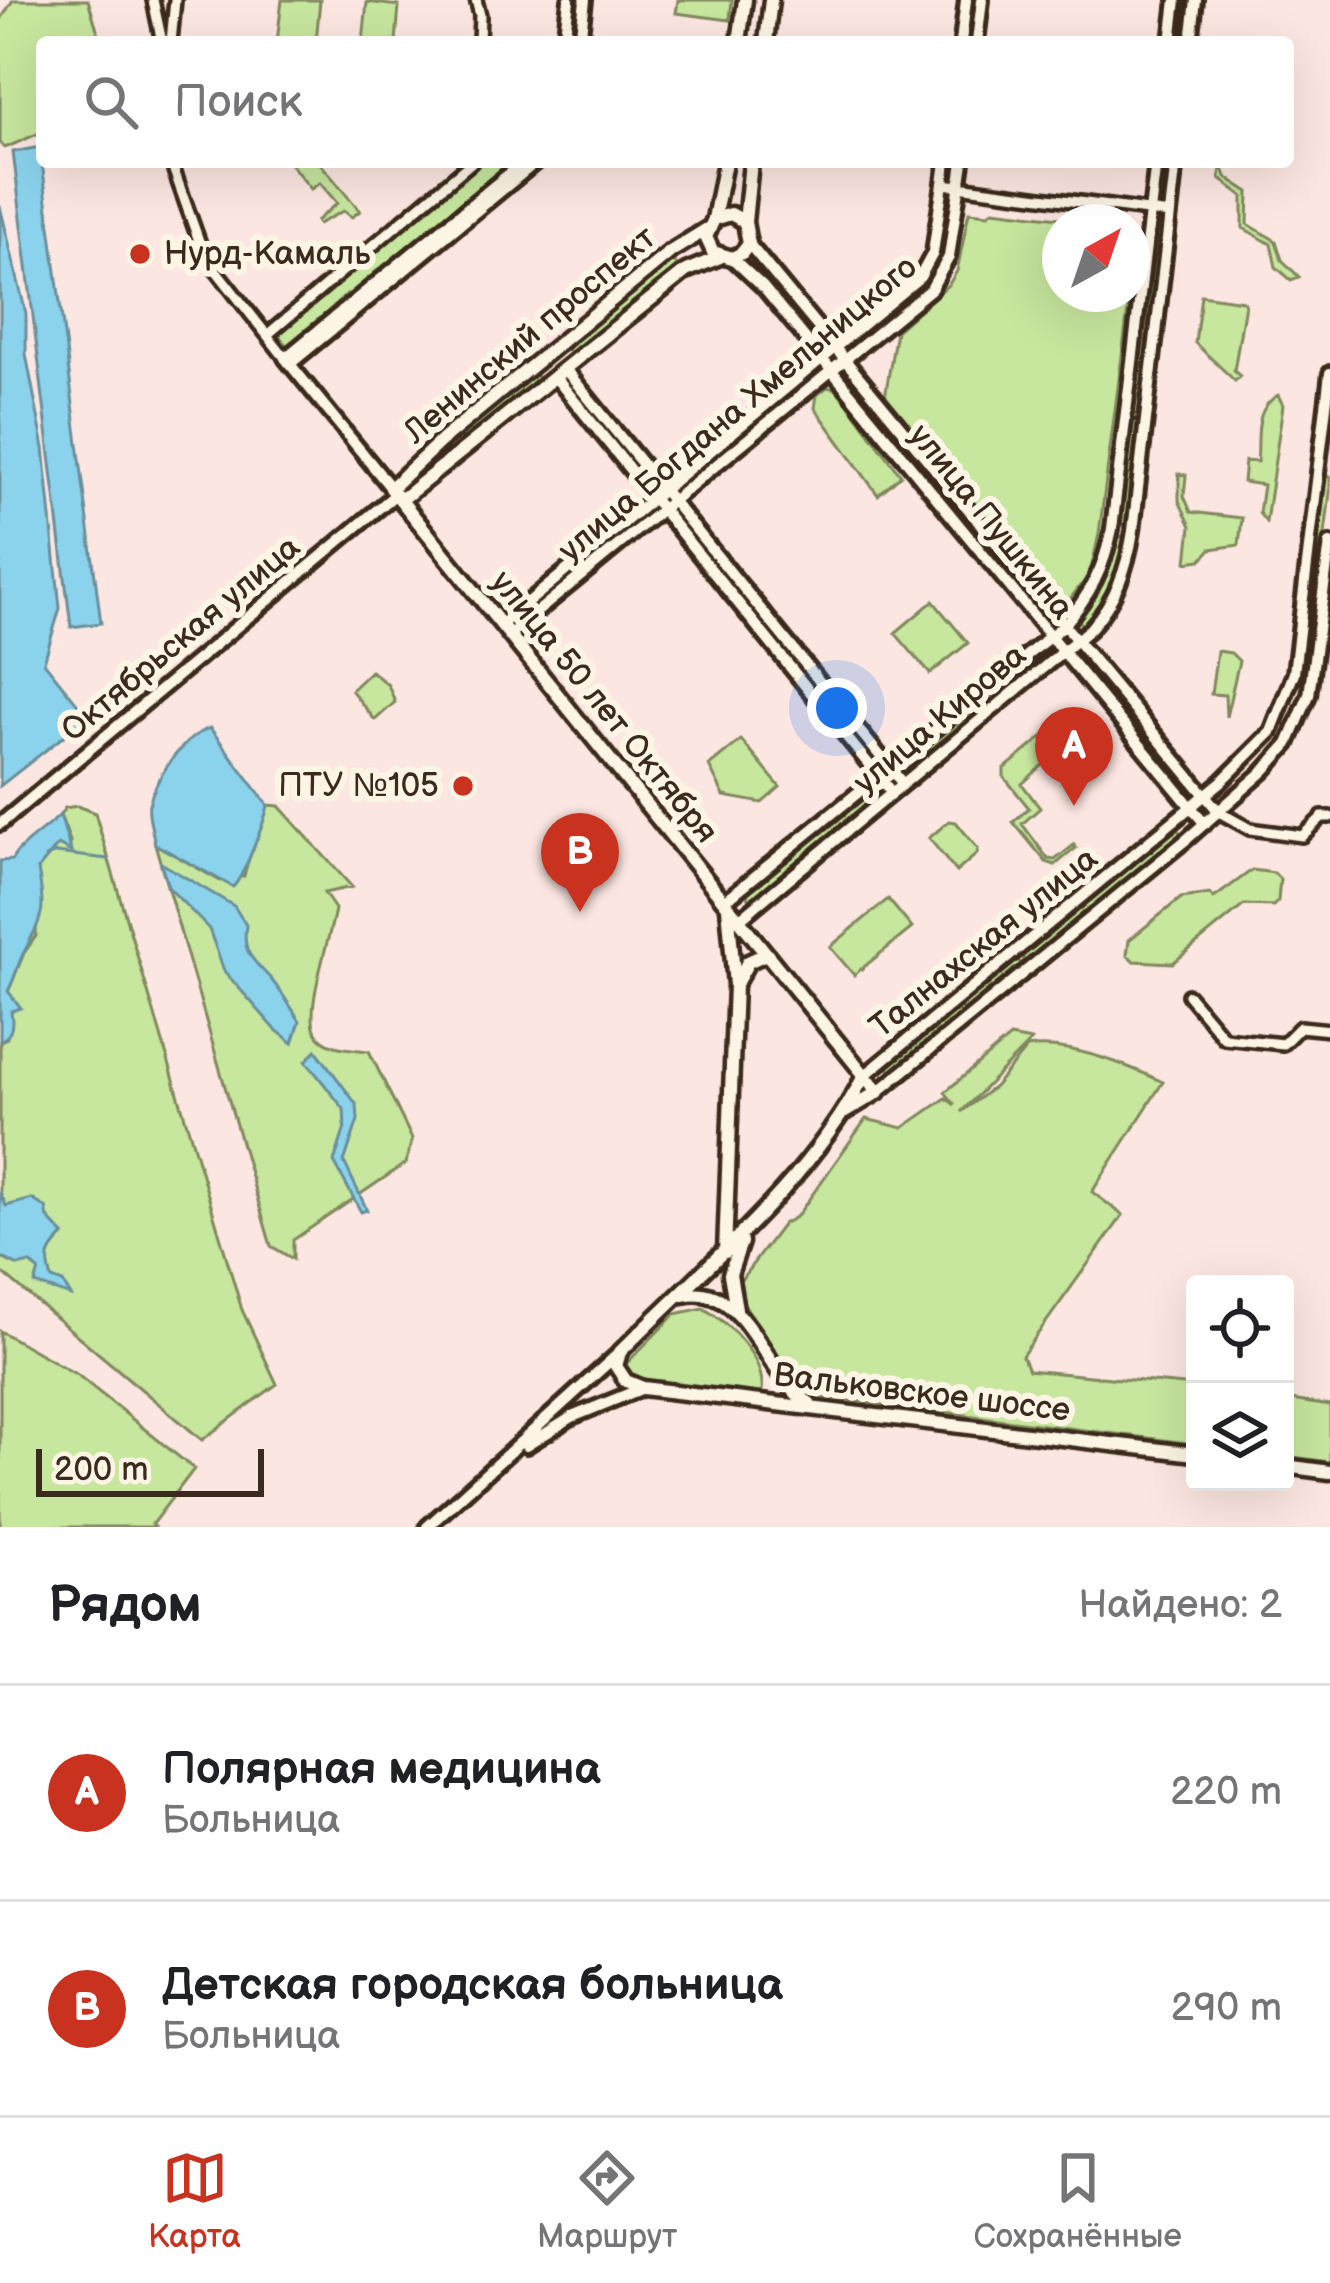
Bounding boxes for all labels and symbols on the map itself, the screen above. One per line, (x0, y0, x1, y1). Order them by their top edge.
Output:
north arrow (1042, 204, 1150, 312)
street label: Ленинский проспект (395, 218, 665, 453)
place label: Нурд-Камаль (164, 234, 371, 274)
marker: Нурд-Камаль (127, 241, 153, 267)
street label: улица Богдана Хмельницкого (551, 247, 925, 571)
street label: улица Пушкина (900, 416, 1082, 628)
street label: Октябрьская улица (54, 528, 308, 750)
street label: улица 50 лет Октября (482, 563, 726, 851)
street label: улица Кирова (846, 635, 1034, 803)
your location (807, 678, 867, 738)
pin: A (1035, 707, 1113, 806)
place label: ПТУ №105 (278, 766, 439, 806)
marker: ПТУ №105 (450, 773, 476, 799)
pin: B (541, 813, 619, 912)
street label: Талнахская улица (862, 839, 1106, 1047)
street label: Вальковское шоссе (772, 1355, 1072, 1431)
scale bar (36, 1443, 264, 1496)

